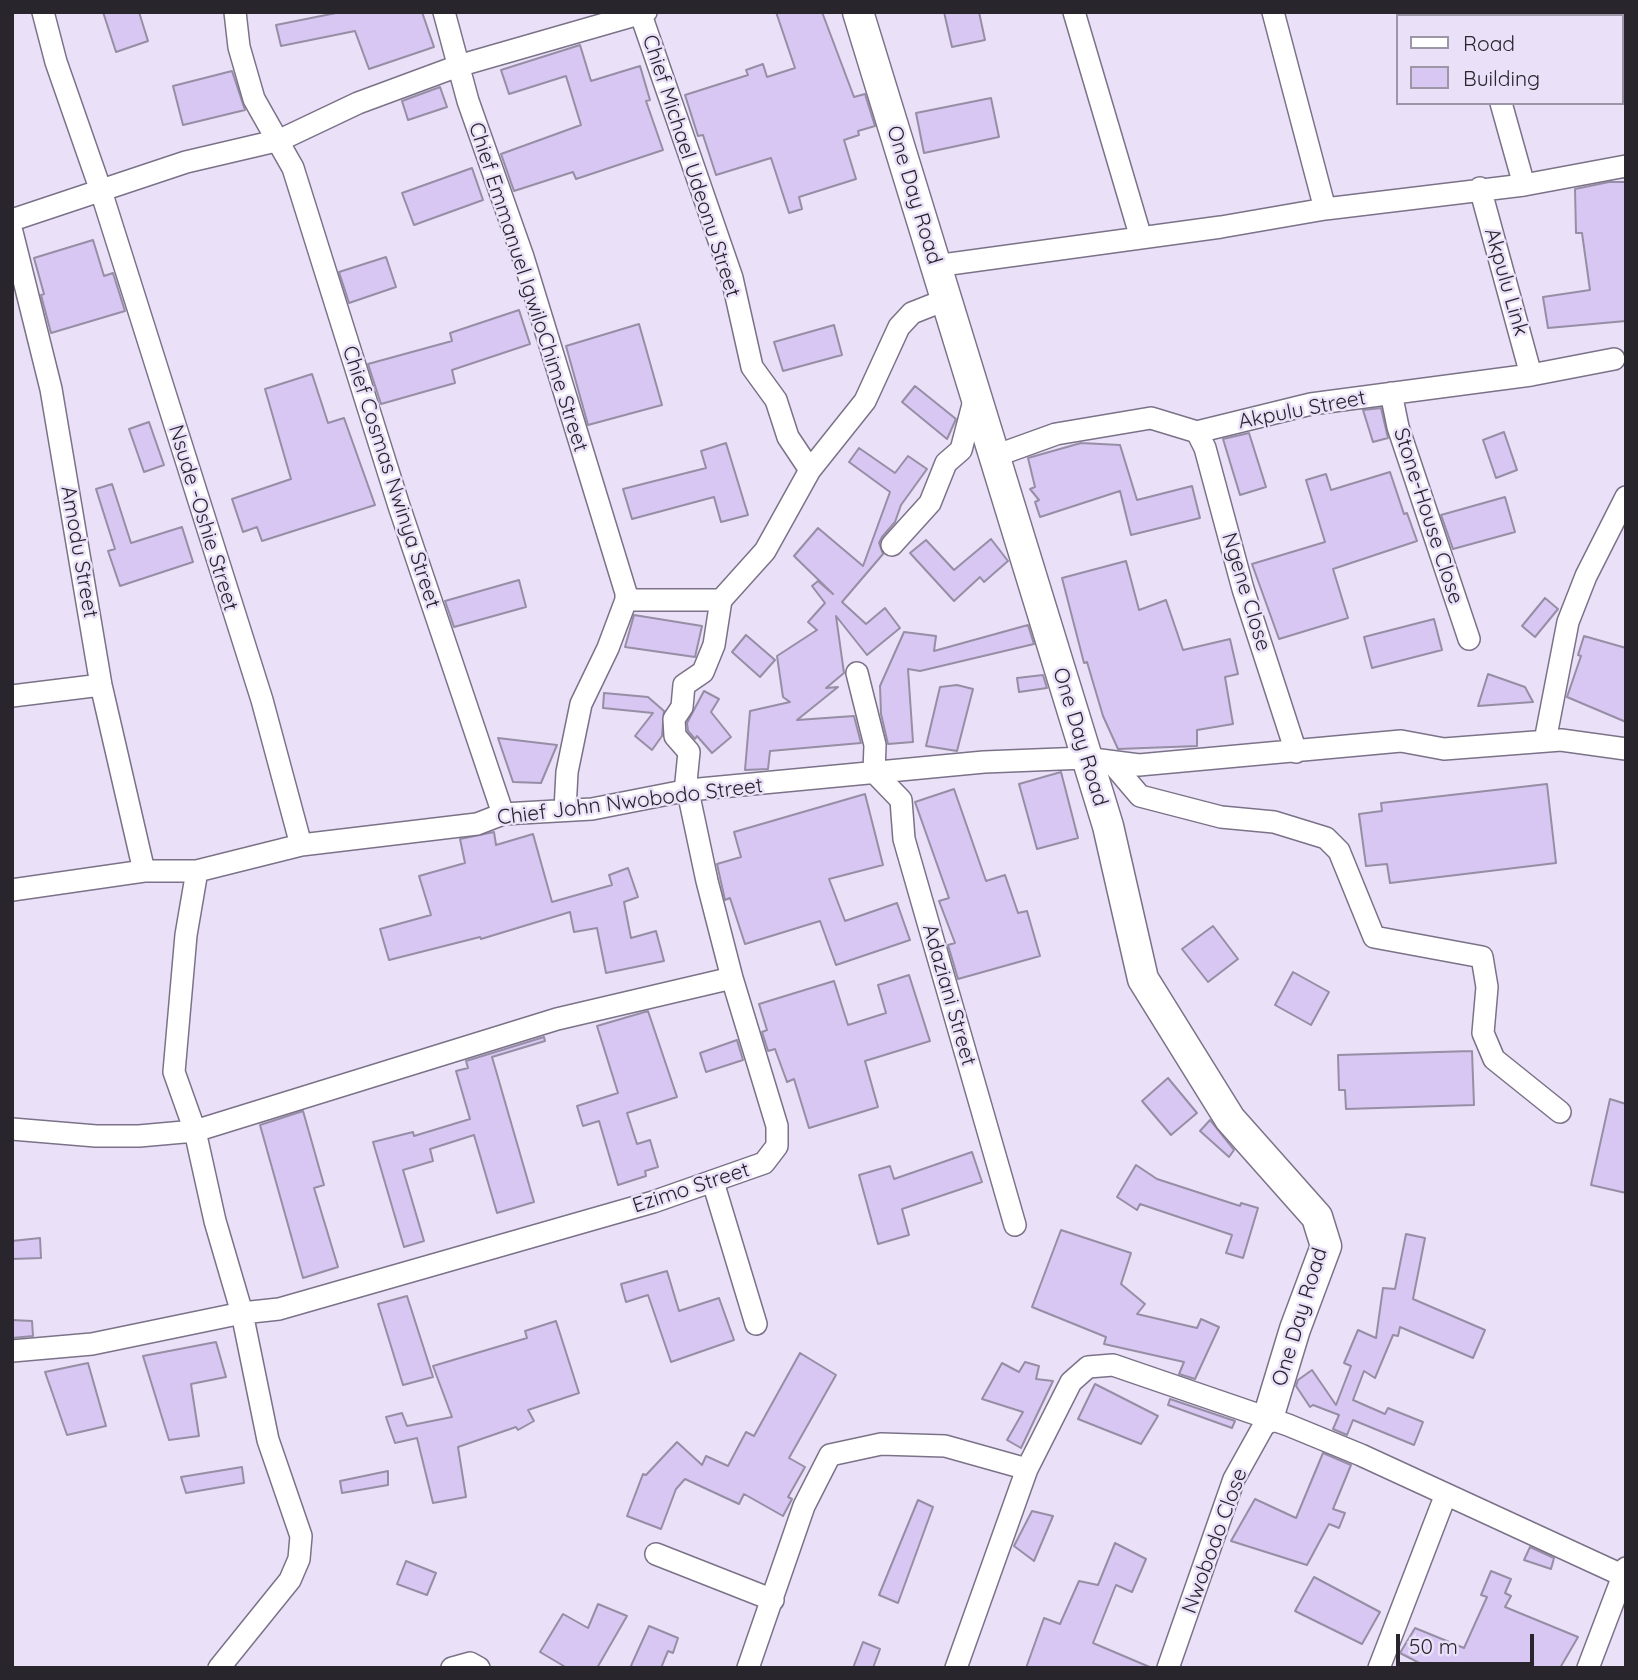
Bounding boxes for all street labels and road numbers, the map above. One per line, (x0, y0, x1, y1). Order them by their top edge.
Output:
street label: Chief Michael Udeonu Street (637, 32, 745, 300)
street label: Chief Emmanuel IgwiloChime Street (463, 119, 593, 455)
street label: One Day Road (881, 123, 947, 267)
street label: Akpulu Link (1479, 225, 1533, 339)
street label: Chief Cosmas Nwinya Street (337, 343, 445, 611)
street label: Akpulu Street (1236, 385, 1368, 435)
street label: Nsude -Oshie Street (163, 422, 243, 614)
street label: Stone-House Close (1388, 425, 1468, 607)
street label: Amodu Street (55, 484, 103, 620)
street label: Ngene Close (1216, 530, 1276, 654)
street label: One Day Road (1047, 665, 1113, 809)
street label: Chief John Nwobodo Street (496, 773, 764, 831)
street label: Adaziani Street (917, 921, 981, 1069)
street label: Ezimo Street (629, 1157, 753, 1219)
street label: One Day Road (1267, 1245, 1333, 1389)
street label: Nwobodo Close (1177, 1465, 1253, 1617)

